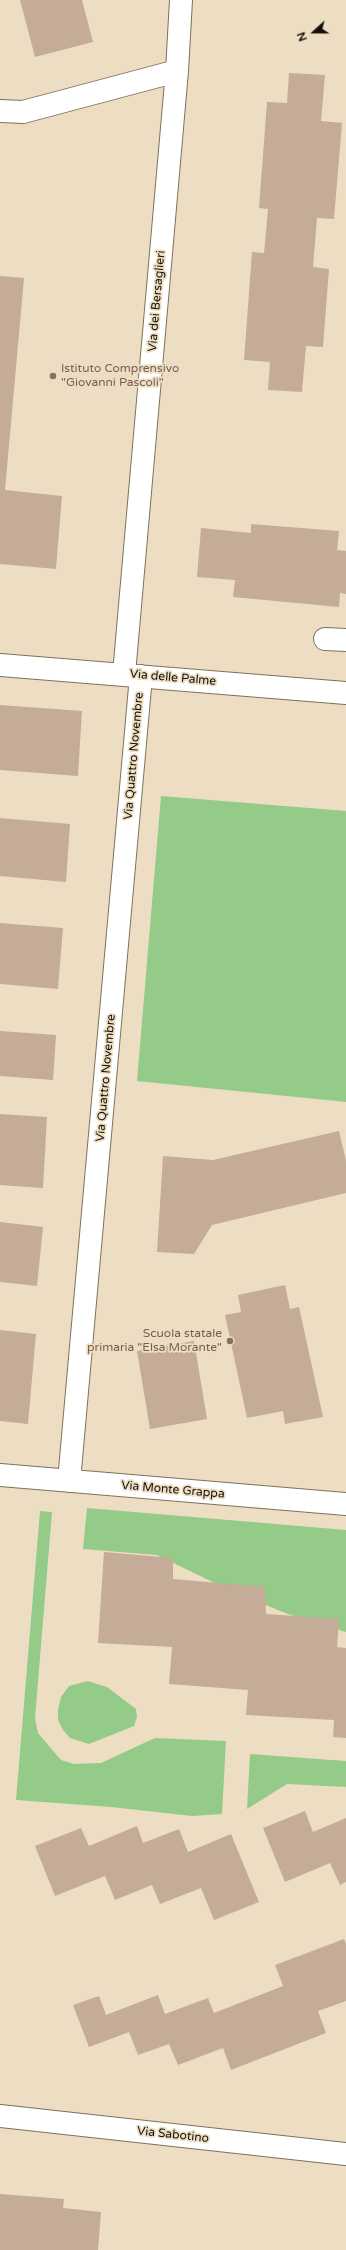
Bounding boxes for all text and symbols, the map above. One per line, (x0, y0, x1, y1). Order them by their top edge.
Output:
north arrow (294, 12, 334, 52)
text: N (295, 30, 310, 43)
street label: Via dei Bersaglieri (145, 250, 169, 352)
place label: Istituto Comprensivo "Giovanni Pascoli" (61, 362, 179, 390)
marker: Istituto Comprensivo "Giovanni Pascoli" (48, 371, 58, 381)
street label: Via delle Palme (129, 667, 217, 689)
street label: Via Quattro Novembre (121, 692, 147, 820)
street label: Via Quattro Novembre (93, 1014, 119, 1142)
place label: Scuola statale primaria "Elsa Morante" (87, 1327, 222, 1355)
marker: Scuola statale primaria "Elsa Morante" (225, 1336, 235, 1346)
street label: Via Monte Grappa (121, 1478, 225, 1502)
street label: Via Sabotino (136, 2124, 210, 2146)

